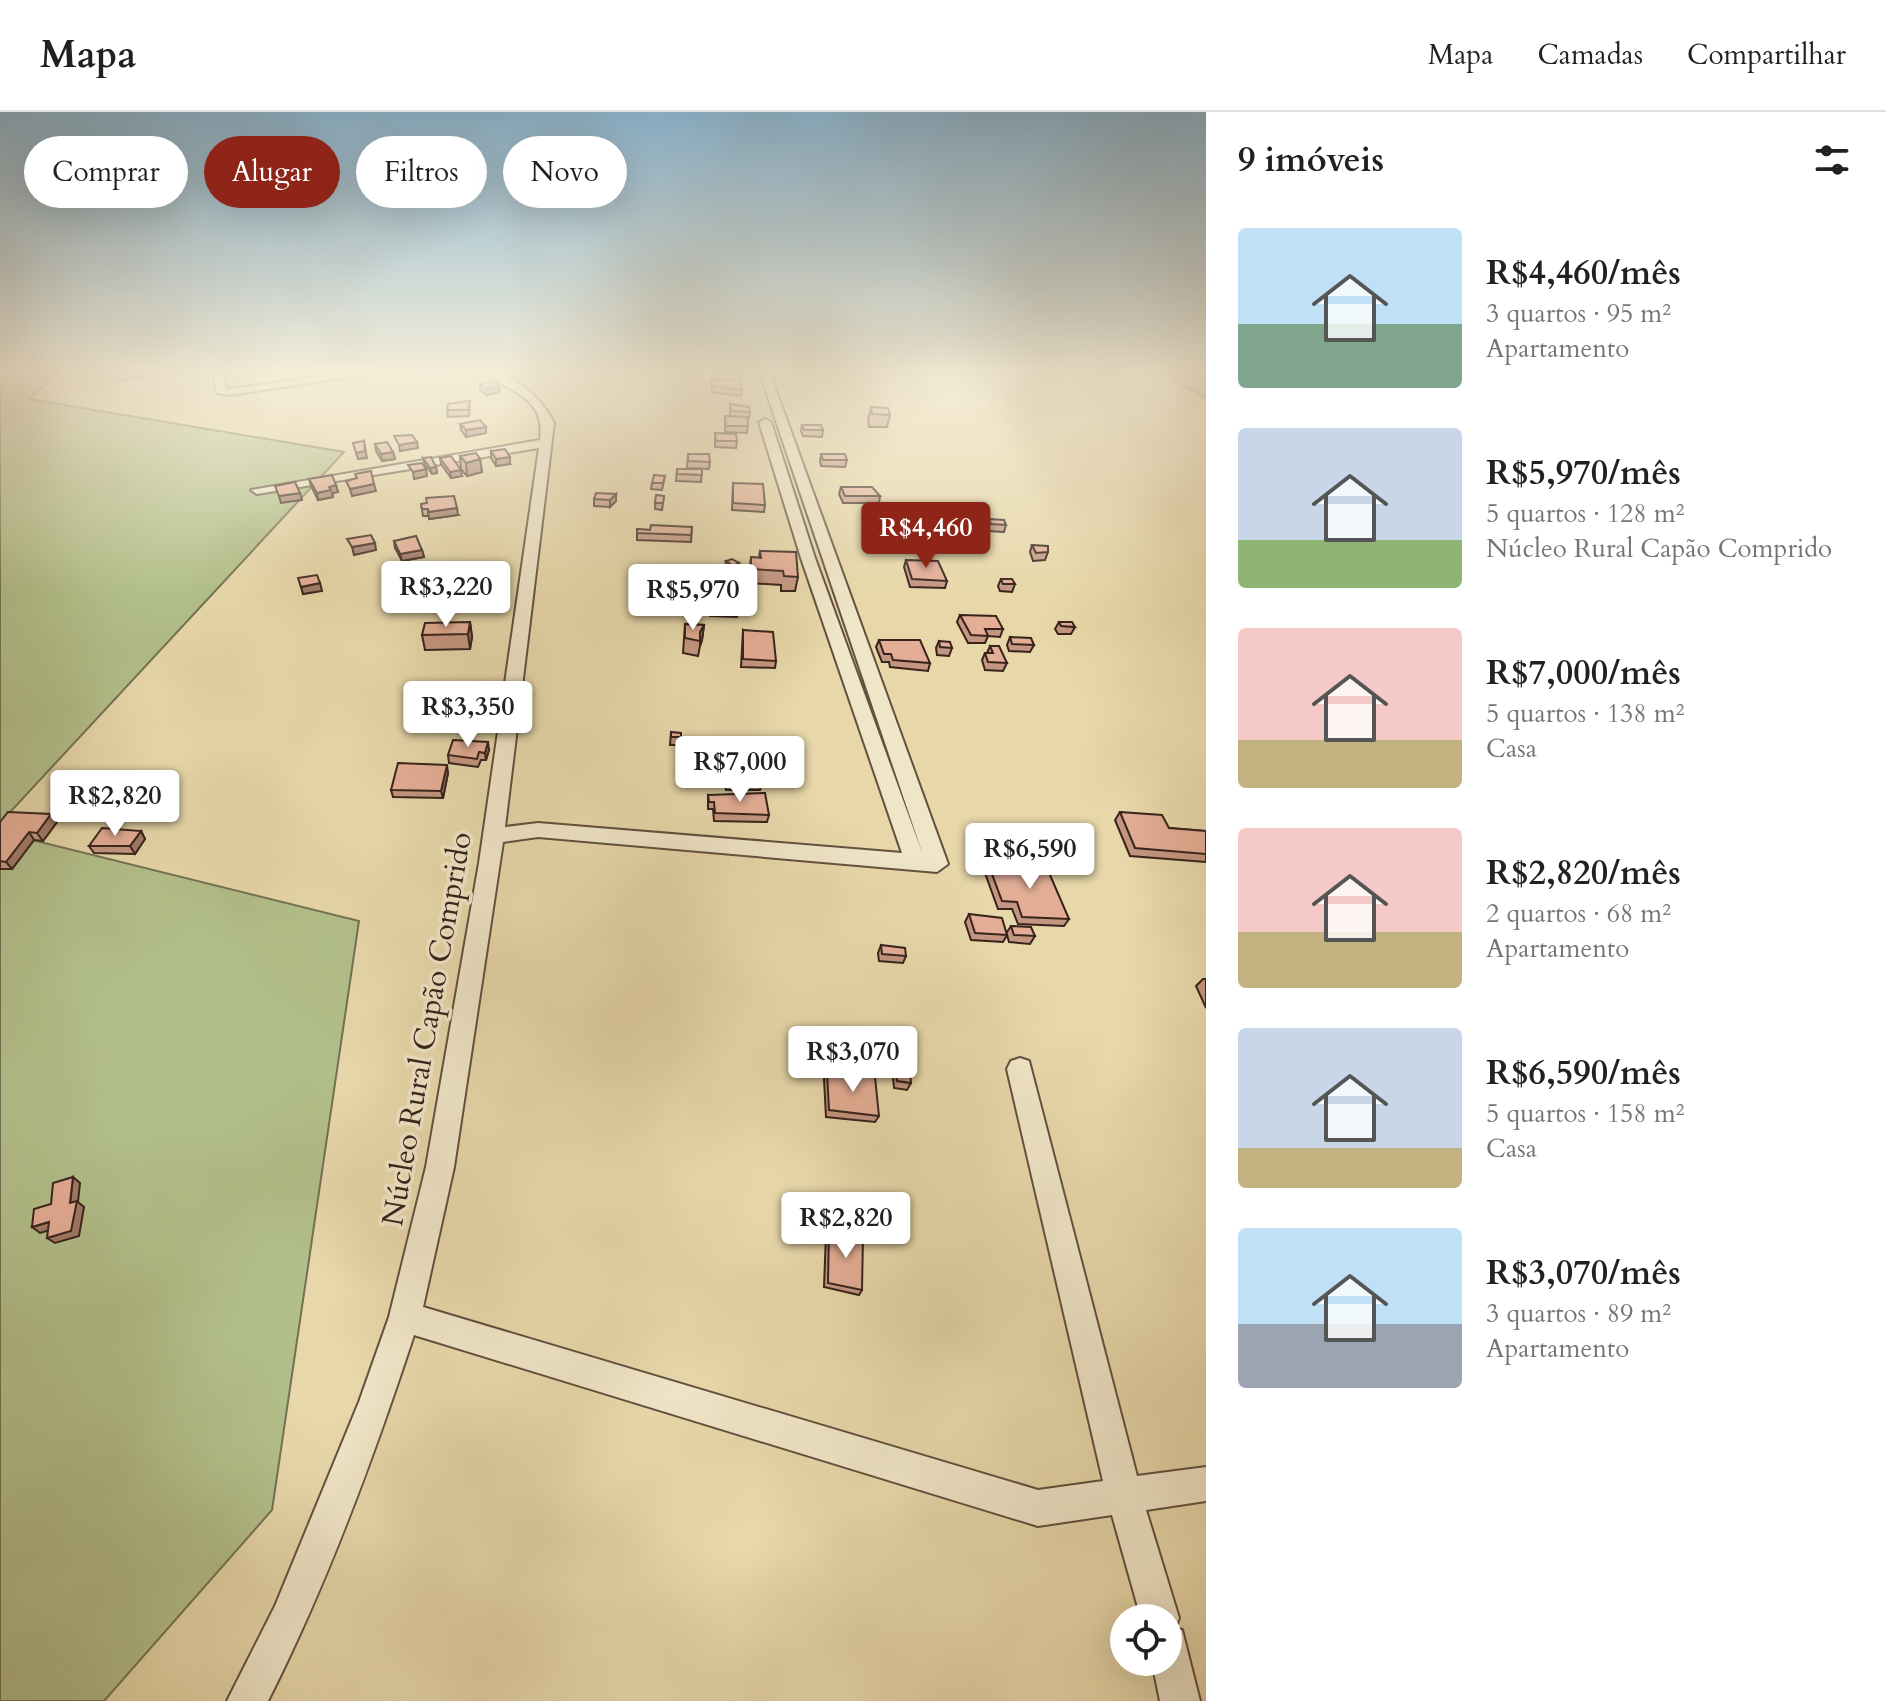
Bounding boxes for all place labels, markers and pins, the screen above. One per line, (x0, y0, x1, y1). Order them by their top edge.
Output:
pin: R$4,460 (852, 502, 1000, 570)
pin: R$3,220 (372, 561, 520, 629)
pin: R$5,970 (619, 564, 767, 632)
pin: R$3,350 (394, 681, 542, 749)
pin: R$7,000 (666, 736, 814, 804)
pin: R$2,820 (41, 770, 189, 838)
pin: R$6,590 (956, 823, 1104, 891)
pin: R$3,070 (779, 1026, 927, 1094)
pin: R$2,820 (772, 1192, 920, 1260)

